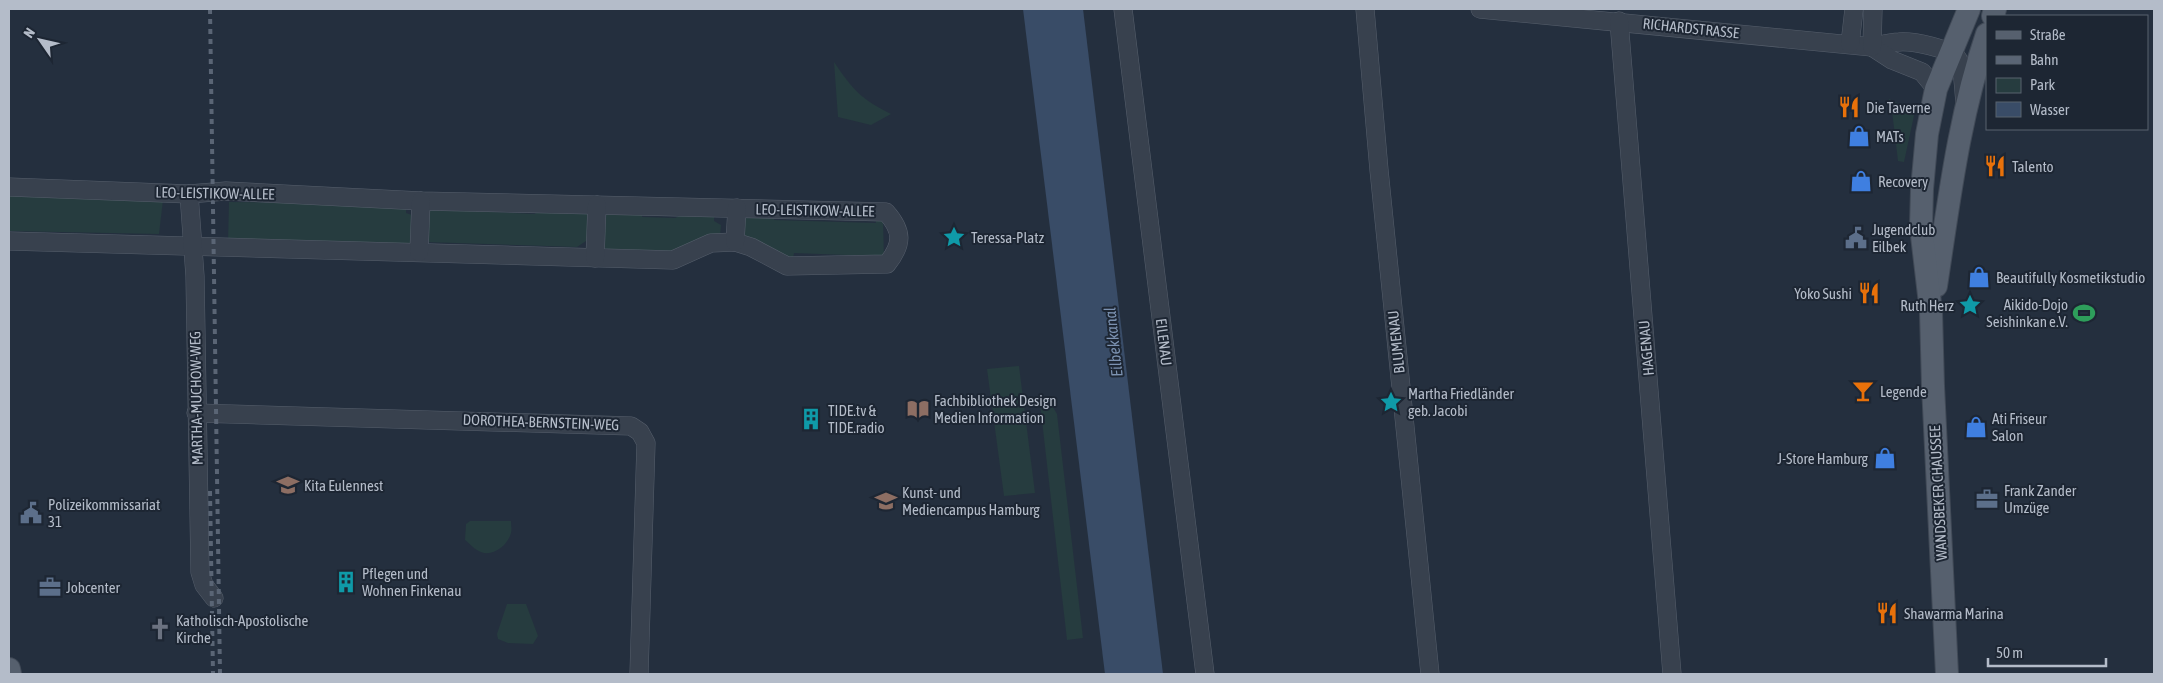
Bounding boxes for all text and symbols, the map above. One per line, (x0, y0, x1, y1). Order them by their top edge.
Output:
street label: RICHARDSTRASSE (1642, 14, 1741, 42)
north arrow (15, 15, 65, 65)
legend (1986, 15, 2148, 130)
text: N (20, 25, 38, 41)
text: Straße (2030, 26, 2066, 43)
text: Bahn (2030, 51, 2059, 68)
text: Park (2030, 76, 2055, 93)
restaurant icon: Die Taverne (1836, 94, 1862, 120)
place label: Die Taverne (1866, 99, 1931, 116)
text: Wasser (2030, 101, 2070, 118)
shop icon: MATs (1846, 123, 1872, 149)
place label: MATs (1876, 128, 1904, 145)
restaurant icon: Talento (1982, 153, 2008, 179)
place label: Talento (2012, 158, 2054, 175)
shop icon: Recovery (1848, 168, 1874, 194)
place label: Recovery (1878, 173, 1928, 190)
street label: LEO-LEISTIKOW-ALLEE (155, 183, 275, 203)
street label: LEO-LEISTIKOW-ALLEE (755, 200, 875, 220)
place label: Jugendclub Eilbek (1872, 221, 1935, 255)
place icon: Teressa-Platz (941, 224, 967, 250)
public building icon: Jugendclub Eilbek (1843, 225, 1869, 251)
place label: Teressa-Platz (971, 229, 1045, 246)
shop icon: Beautifully Kosmetikstudio (1966, 264, 1992, 290)
place label: Beautifully Kosmetikstudio (1996, 269, 2145, 286)
restaurant icon: Yoko Sushi (1856, 280, 1882, 306)
place label: Yoko Sushi (1794, 285, 1852, 302)
place icon: Ruth Herz (1957, 292, 1983, 318)
place label: Aikido-Dojo Seishinkan e.V. (1986, 296, 2068, 330)
place label: Ruth Herz (1900, 297, 1955, 314)
sports icon: Aikido-Dojo Seishinkan e.V. (2071, 300, 2097, 326)
water label: Eilbekkanal (1100, 306, 1126, 378)
street label: BLUMENAU (1384, 310, 1408, 374)
street label: EILENAU (1153, 317, 1175, 367)
street label: HAGENAU (1635, 320, 1657, 376)
street label: MARTHA-MUCHOW-WEG (186, 331, 206, 465)
bar icon: Legende (1850, 378, 1876, 404)
place label: Legende (1880, 383, 1927, 400)
place label: Martha Friedländer geb. Jacobi (1408, 385, 1515, 419)
place icon: Martha Friedländer geb. Jacobi (1378, 389, 1404, 415)
place label: Fachbibliothek Design Medien Information (934, 392, 1056, 426)
library icon: Fachbibliothek Design Medien Information (905, 396, 931, 422)
place label: TIDE.tv & TIDE.radio (828, 402, 885, 436)
building icon: TIDE.tv & TIDE.radio (798, 406, 824, 432)
place label: Ati Friseur Salon (1992, 410, 2047, 444)
street label: DOROTHEA-BERNSTEIN-WEG (462, 411, 620, 433)
shop icon: Ati Friseur Salon (1963, 414, 1989, 440)
street label: WANDSBEKER CHAUSSEE (1926, 424, 1950, 561)
shop icon: J-Store Hamburg (1872, 445, 1898, 471)
place label: J-Store Hamburg (1777, 450, 1869, 467)
school or university icon: Kita Eulennest (275, 472, 301, 498)
place label: Kita Eulennest (304, 477, 383, 494)
place label: Frank Zander Umzüge (2004, 482, 2077, 516)
place label: Kunst- und Mediencampus Hamburg (902, 484, 1040, 518)
office icon: Frank Zander Umzüge (1974, 486, 2000, 512)
school or university icon: Kunst- und Mediencampus Hamburg (873, 488, 899, 514)
place label: Polizeikommissariat 31 (48, 496, 160, 530)
public building icon: Polizeikommissariat 31 (18, 500, 44, 526)
place label: Pflegen und Wohnen Finkenau (362, 565, 462, 599)
building icon: Pflegen und Wohnen Finkenau (333, 569, 359, 595)
office icon: Jobcenter (37, 574, 63, 600)
place label: Jobcenter (66, 579, 121, 596)
restaurant icon: Shawarma Marina (1874, 600, 1900, 626)
place label: Shawarma Marina (1904, 605, 2004, 622)
place label: Katholisch-Apostolische Kirche (176, 612, 309, 646)
church icon: Katholisch-Apostolische Kirche (147, 616, 173, 642)
scale bar (1988, 636, 2106, 668)
text: 50 m (1996, 644, 2023, 661)

